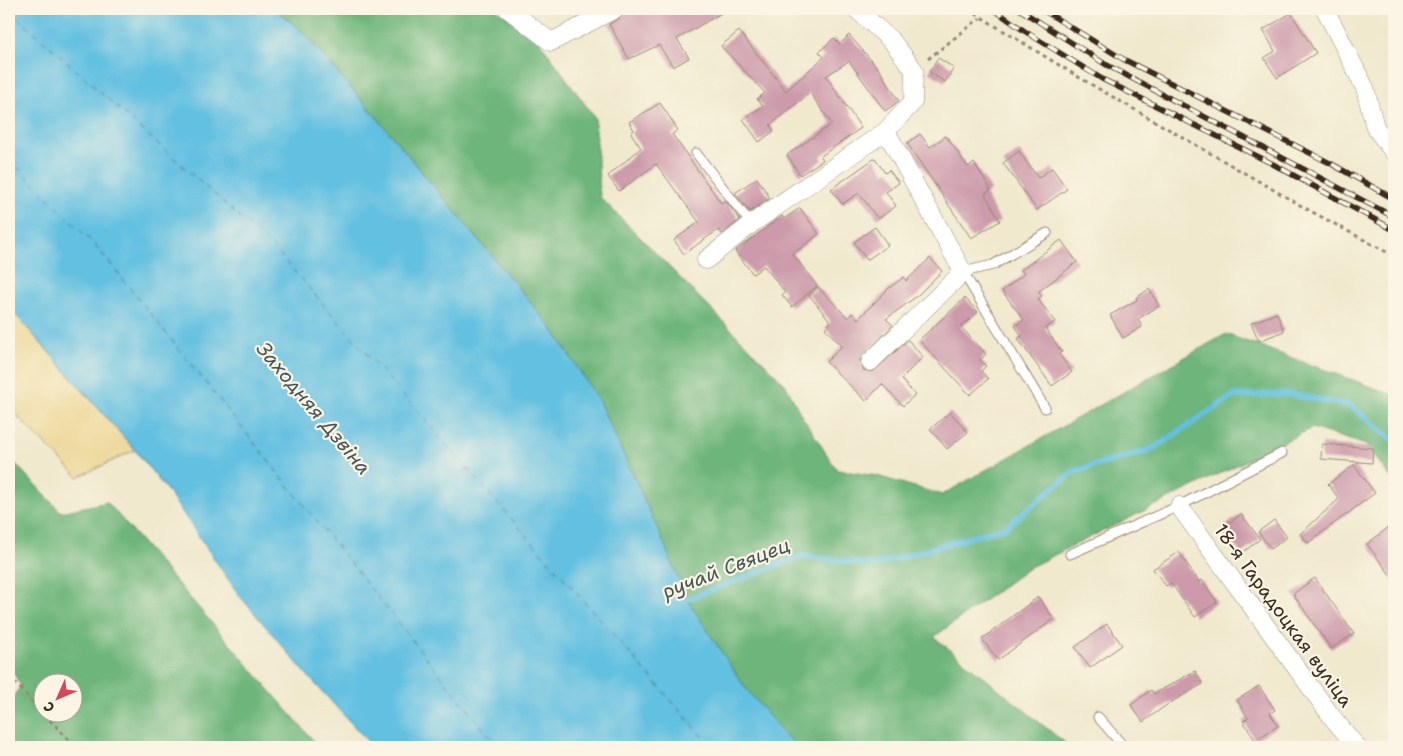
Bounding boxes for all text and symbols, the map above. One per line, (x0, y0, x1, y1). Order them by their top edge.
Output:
water label: Заходняя Дзвіна (251, 336, 377, 480)
street label: 18-я Гарадоцкая вуліца (1209, 519, 1359, 712)
water label: ручай Свяцец (658, 532, 793, 605)
north arrow (32, 674, 82, 724)
text: С (39, 698, 58, 717)

